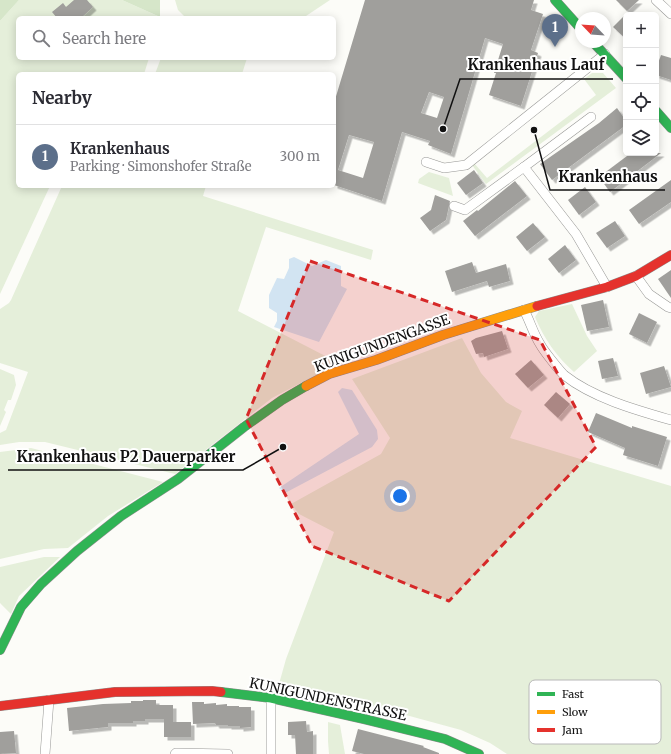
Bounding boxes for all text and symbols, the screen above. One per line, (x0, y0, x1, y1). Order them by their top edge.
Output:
north arrow (575, 12, 611, 48)
map controls (623, 12, 659, 156)
button: + (623, 12, 659, 48)
pin: 1 (542, 14, 568, 47)
search box (16, 16, 336, 60)
icon: search (30, 27, 52, 49)
text: Search here (62, 29, 146, 48)
button: − (623, 48, 659, 84)
callout: Krankenhaus Lauf (460, 52, 613, 79)
text: Krankenhaus Lauf (468, 55, 605, 74)
button: locate (623, 84, 659, 120)
text: Nearby (32, 87, 92, 109)
button: layers (623, 120, 659, 156)
text: Krankenhaus (70, 139, 170, 158)
text: 1 (42, 148, 48, 165)
text: 300 m (280, 148, 320, 165)
text: Parking · Simonshofer Straße (70, 158, 252, 175)
callout: Krankenhaus (550, 163, 665, 190)
text: Krankenhaus (558, 167, 658, 186)
street label: KUNIGUNDENGASSE (312, 310, 452, 376)
callout: Krankenhaus P2 Dauerparker (8, 443, 243, 470)
text: Krankenhaus P2 Dauerparker (17, 447, 235, 466)
your location (390, 486, 410, 506)
street label: KUNIGUNDENSTRASSE (248, 673, 409, 725)
legend (529, 680, 661, 744)
text: Fast (562, 687, 585, 701)
text: Slow (562, 705, 588, 719)
text: Jam (561, 723, 583, 737)

